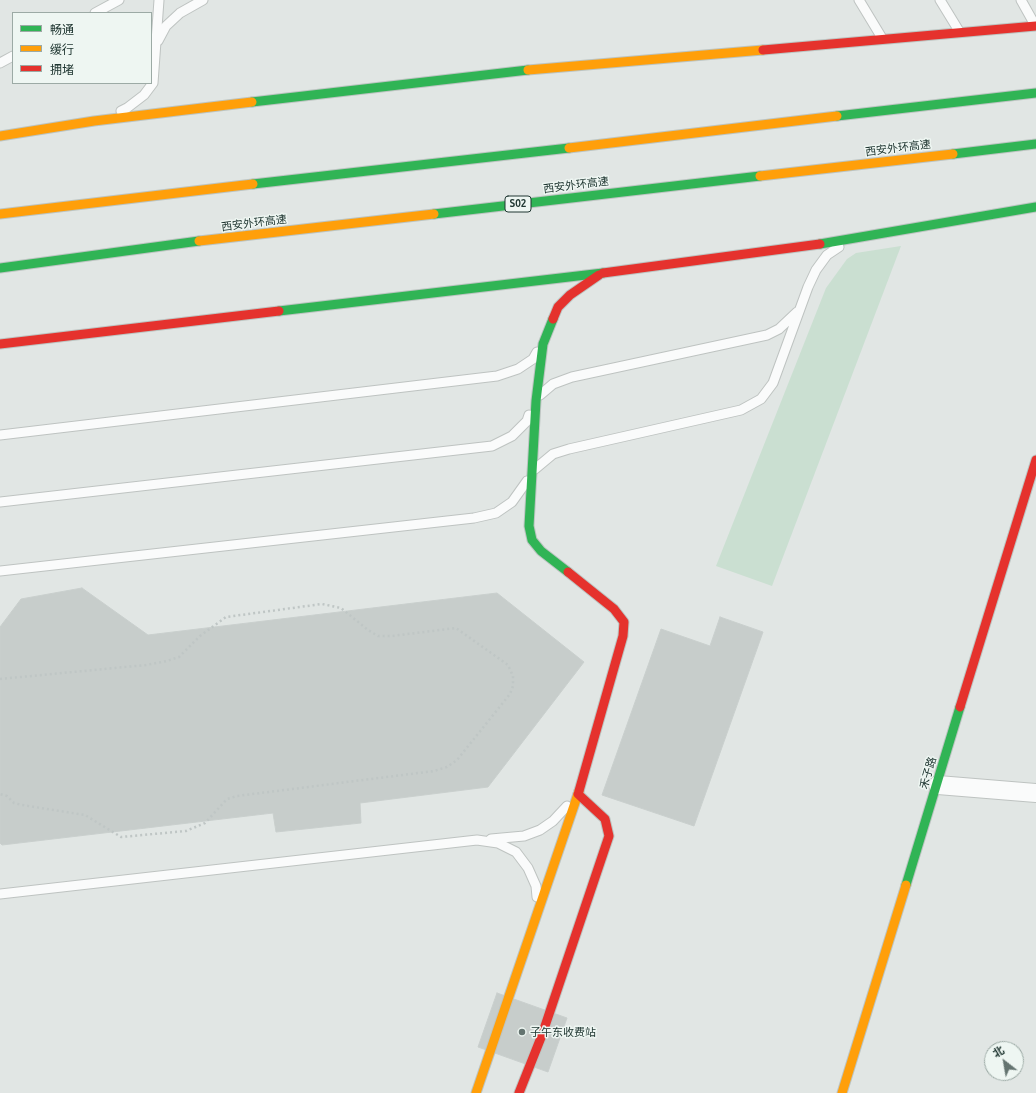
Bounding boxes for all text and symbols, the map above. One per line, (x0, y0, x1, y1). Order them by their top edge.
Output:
legend (12, 12, 152, 84)
text: 畅通 (50, 23, 74, 36)
text: 缓行 (50, 43, 74, 56)
text: 拥堵 (50, 63, 74, 76)
street label: 西安外环高速 (864, 137, 932, 159)
street label: 西安外环高速 (542, 174, 610, 196)
road number: S02 (505, 196, 531, 212)
street label: 西安外环高速 (220, 212, 288, 234)
street label: 禾子路 (917, 755, 939, 791)
place label: 子午东收费站 (530, 1025, 596, 1039)
marker: 子午东收费站 (517, 1027, 527, 1037)
north arrow (984, 1041, 1024, 1081)
text: 北 (991, 1044, 1006, 1060)

